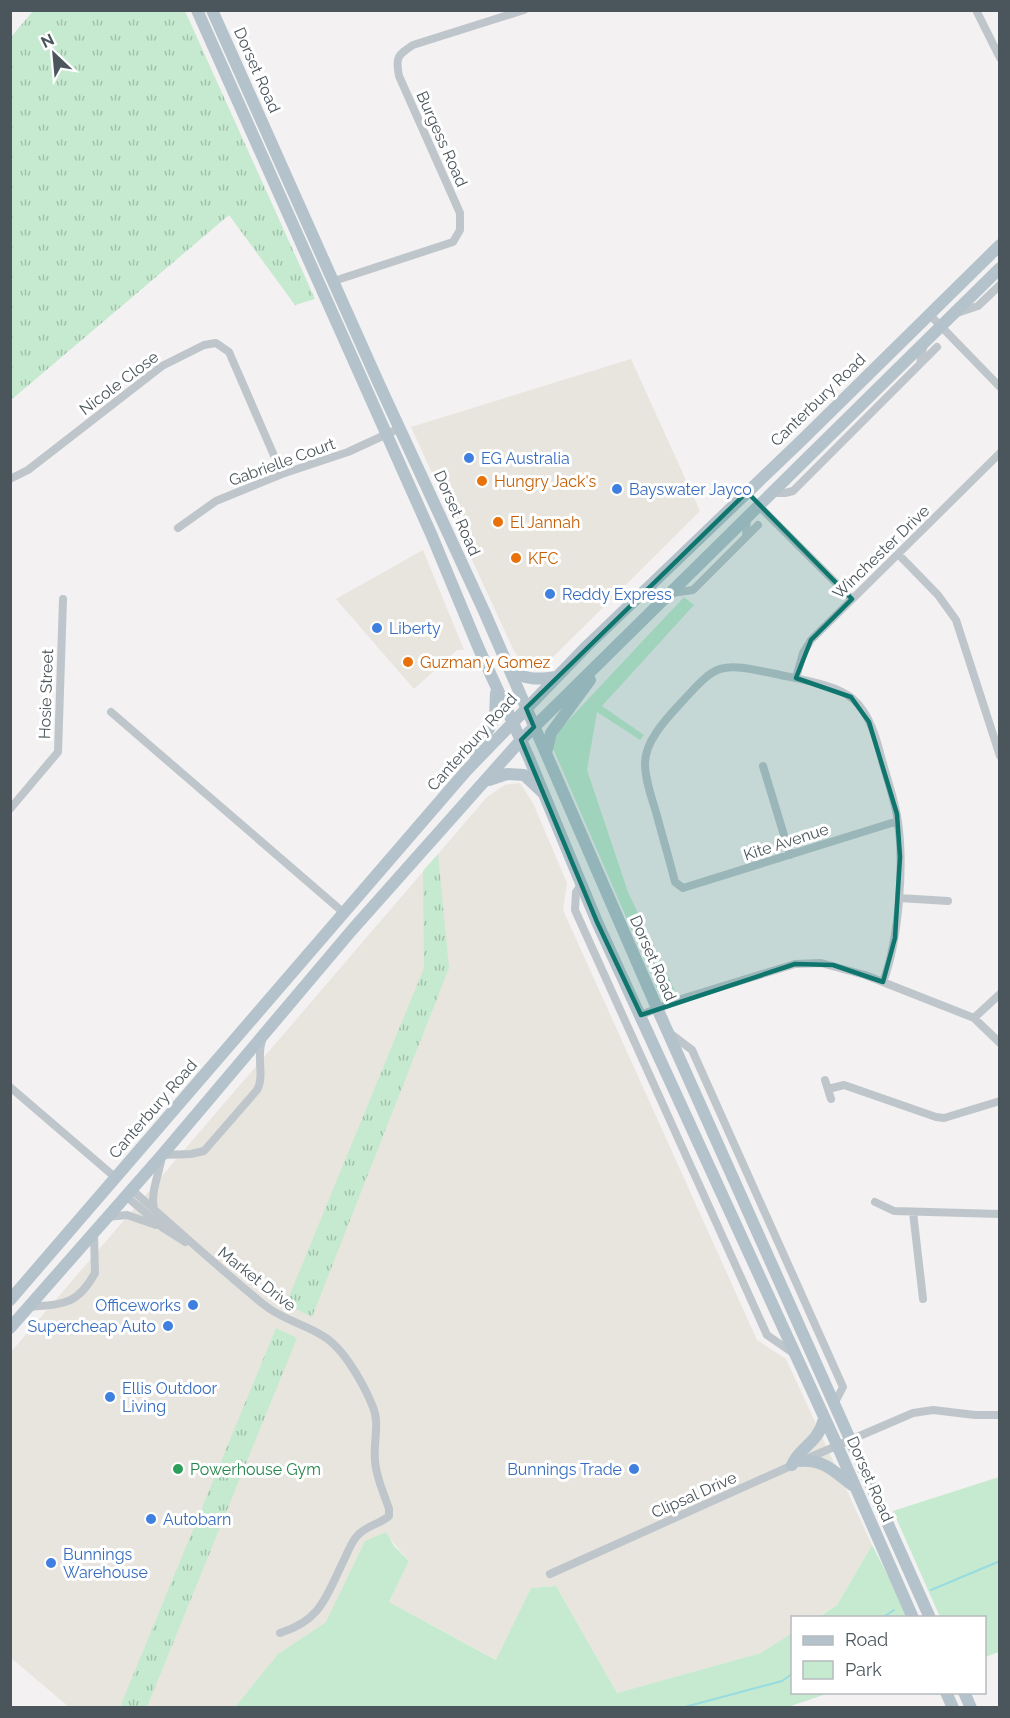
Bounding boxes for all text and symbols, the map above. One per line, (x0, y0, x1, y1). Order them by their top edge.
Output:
north arrow (24, 24, 84, 84)
street label: Dorset Road (230, 24, 284, 116)
text: N (38, 30, 57, 52)
street label: Burgess Road (412, 88, 472, 190)
street label: Nicole Close (76, 347, 162, 419)
street label: Canterbury Road (766, 350, 870, 450)
street label: Gabrielle Court (226, 434, 338, 490)
place label: EG Australia (481, 449, 570, 468)
marker: EG Australia (462, 451, 476, 465)
street label: Dorset Road (430, 467, 484, 559)
place label: Hungry Jack's (494, 472, 597, 491)
marker: Hungry Jack's (475, 474, 489, 488)
place label: Bayswater Jayco (629, 480, 752, 499)
marker: Bayswater Jayco (610, 482, 624, 496)
street label: Winchester Drive (829, 501, 933, 603)
place label: El Jannah (510, 513, 580, 532)
marker: El Jannah (491, 515, 505, 529)
place label: KFC (528, 549, 558, 568)
marker: KFC (509, 551, 523, 565)
place label: Reddy Express (562, 585, 672, 604)
marker: Reddy Express (543, 587, 557, 601)
place label: Liberty (389, 619, 441, 638)
marker: Liberty (370, 621, 384, 635)
street label: Hosie Street (35, 648, 57, 739)
place label: Guzman y Gomez (420, 653, 551, 672)
marker: Guzman y Gomez (401, 655, 415, 669)
street label: Canterbury Road (423, 689, 521, 795)
street label: Kite Avenue (741, 819, 831, 865)
street label: Dorset Road (626, 912, 680, 1004)
street label: Canterbury Road (105, 1056, 201, 1162)
street label: Market Drive (214, 1243, 300, 1315)
place label: Officeworks (95, 1296, 181, 1315)
marker: Officeworks (186, 1298, 200, 1312)
place label: Supercheap Auto (28, 1317, 156, 1336)
marker: Supercheap Auto (161, 1319, 175, 1333)
place label: Ellis Outdoor Living (122, 1379, 217, 1416)
marker: Ellis Outdoor Living (103, 1390, 117, 1404)
street label: Dorset Road (843, 1433, 897, 1525)
place label: Powerhouse Gym (190, 1460, 321, 1479)
place label: Bunnings Trade (507, 1460, 622, 1479)
marker: Powerhouse Gym (171, 1462, 185, 1476)
marker: Bunnings Trade (627, 1462, 641, 1476)
street label: Clipsal Drive (648, 1468, 740, 1522)
place label: Autobarn (163, 1510, 231, 1529)
marker: Autobarn (144, 1512, 158, 1526)
place label: Bunnings Warehouse (63, 1545, 148, 1582)
marker: Bunnings Warehouse (44, 1556, 58, 1570)
legend (791, 1616, 986, 1694)
text: Road (845, 1629, 888, 1650)
text: Park (845, 1659, 882, 1680)

